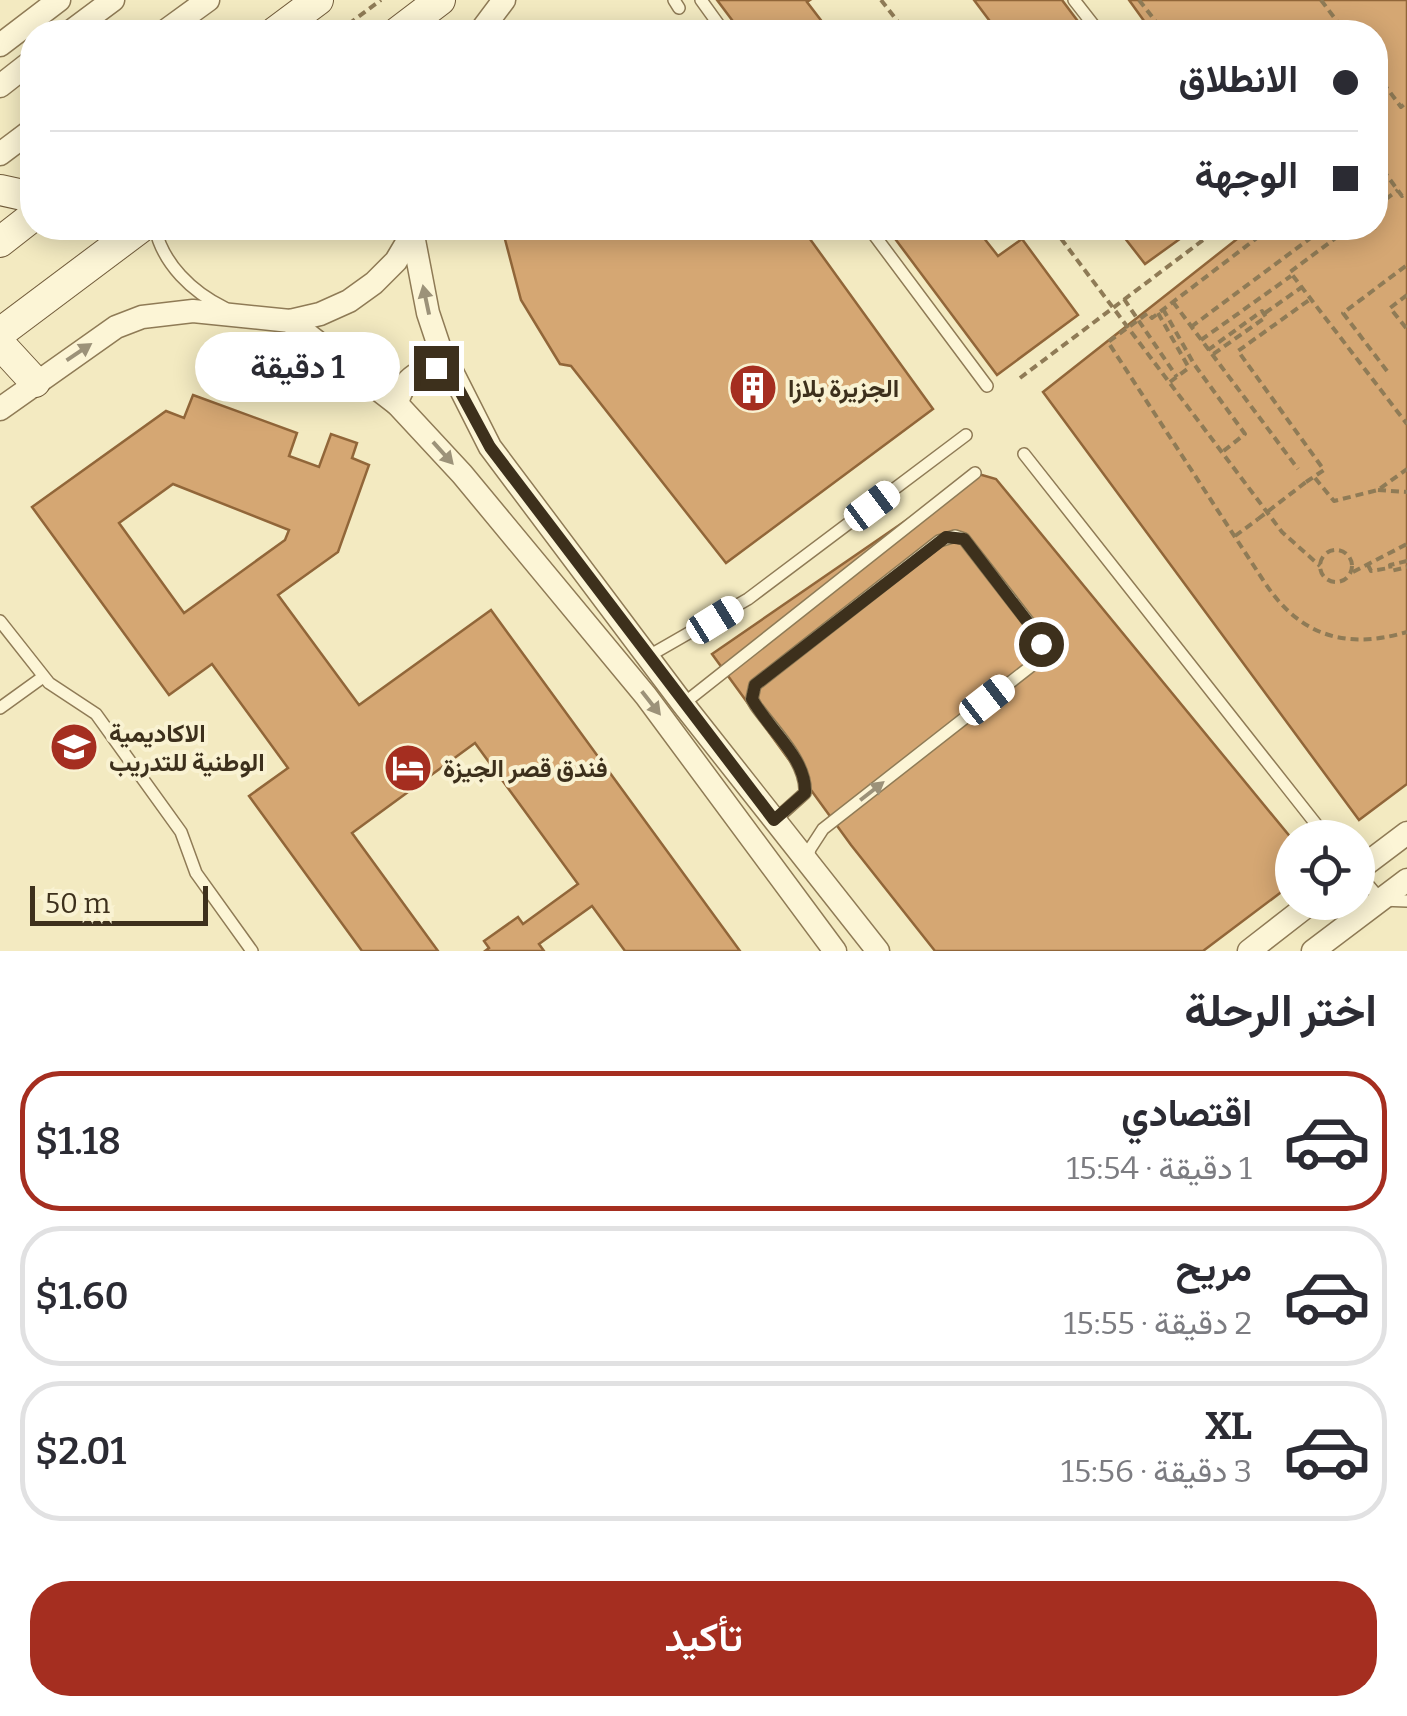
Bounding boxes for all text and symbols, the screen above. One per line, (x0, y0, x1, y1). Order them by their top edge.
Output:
text: الانطلاق (1179, 56, 1298, 102)
text: الوجهة (1195, 152, 1298, 198)
one-way arrow (417, 284, 433, 315)
callout: 1 دقيقة (196, 333, 401, 403)
one-way arrow (66, 343, 93, 362)
route end (414, 346, 459, 391)
text: 1 دقيقة (250, 348, 345, 386)
building icon: الجزيرة بلازا (727, 362, 779, 414)
place label: الجزيرة بلازا (788, 374, 899, 404)
one-way arrow (432, 440, 454, 465)
car (839, 476, 905, 536)
car (682, 591, 748, 649)
route start (1019, 622, 1064, 667)
car (954, 670, 1020, 730)
one-way arrow (640, 690, 661, 716)
place label: الاكاديمية الوطنية للتدريب (109, 719, 265, 778)
school or university icon: الاكاديمية الوطنية للتدريب (48, 721, 100, 773)
hotel icon: فندق قصر الجيزة (382, 742, 434, 794)
place label: فندق قصر الجيزة (443, 754, 608, 784)
one-way arrow (859, 781, 884, 802)
map controls (1275, 820, 1375, 920)
button: locate (1275, 820, 1375, 920)
scale bar (30, 881, 208, 926)
text: 50 m (45, 887, 110, 920)
text: اختر الرحلة (1184, 984, 1377, 1038)
text: اقتصادي (1121, 1090, 1252, 1136)
icon: car (1282, 1096, 1372, 1186)
text: $1.18 (35, 1118, 121, 1164)
text: 1 دقيقة · 15:54 (1066, 1149, 1252, 1187)
text: مريح (1176, 1245, 1252, 1291)
icon: car (1282, 1251, 1372, 1341)
text: $1.60 (35, 1273, 129, 1319)
text: 2 دقيقة · 15:55 (1064, 1304, 1252, 1342)
text: XL (1205, 1403, 1252, 1449)
icon: car (1282, 1406, 1372, 1496)
text: $2.01 (35, 1428, 126, 1474)
text: 3 دقيقة · 15:56 (1061, 1452, 1252, 1490)
button: تأكيد (30, 1581, 1377, 1696)

